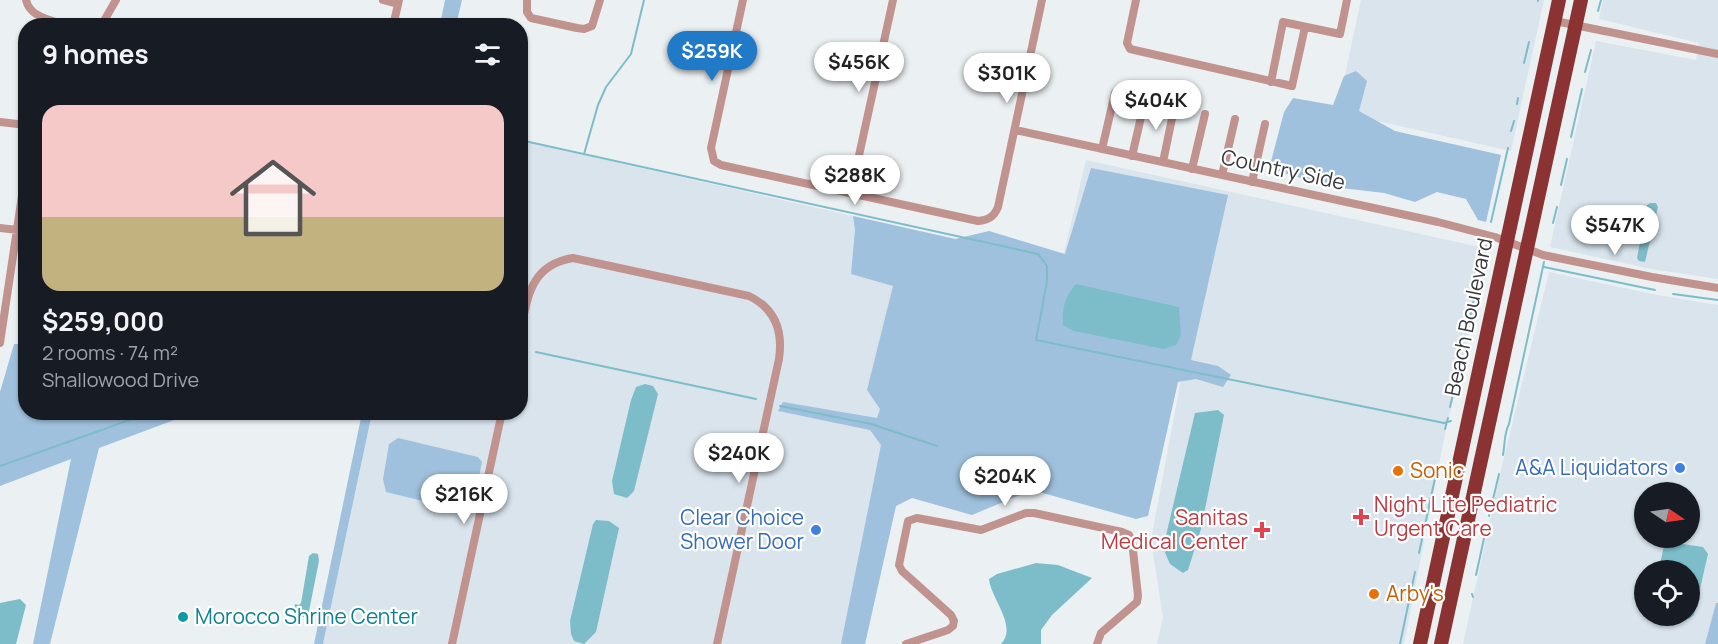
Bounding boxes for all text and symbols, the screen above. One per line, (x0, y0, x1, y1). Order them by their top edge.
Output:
pin: $259K (670, 31, 754, 82)
text: 9 homes (42, 36, 149, 72)
text: $259K (681, 37, 743, 64)
icon: filters (471, 38, 504, 71)
pin: $456K (817, 42, 901, 93)
text: $456K (828, 48, 890, 75)
pin: $301K (965, 53, 1049, 104)
text: $301K (977, 59, 1037, 86)
pin: $404K (1114, 80, 1198, 131)
text: $404K (1125, 86, 1188, 113)
street label: Country Side (1219, 142, 1348, 196)
icon: home (219, 144, 327, 252)
pin: $288K (813, 155, 897, 206)
text: $288K (824, 161, 886, 188)
pin: $547K (1573, 205, 1657, 256)
text: $547K (1585, 211, 1645, 238)
street label: Beach Boulevard (1438, 235, 1498, 398)
text: $259,000 (42, 303, 164, 339)
text: 2 rooms · 74 m² (42, 339, 178, 366)
text: Shallowood Drive (42, 366, 199, 393)
pin: $240K (697, 433, 781, 484)
text: $240K (708, 439, 770, 466)
place label: A&A Liquidators (1515, 453, 1668, 481)
pin: $204K (963, 456, 1047, 507)
place label: Sonic (1410, 456, 1464, 484)
marker: A&A Liquidators (1673, 461, 1687, 475)
text: $204K (974, 462, 1036, 489)
marker: Sonic (1391, 464, 1405, 478)
pin: $216K (422, 474, 506, 525)
text: $216K (435, 480, 493, 507)
north arrow (1634, 482, 1700, 548)
map controls (1634, 482, 1700, 626)
place label: Night Lite Pediatric Urgent Care (1374, 490, 1557, 542)
place label: Clear Choice Shower Door (680, 503, 804, 555)
place label: Sanitas Medical Center (1101, 503, 1248, 555)
marker: Night Lite Pediatric Urgent Care (1352, 508, 1370, 526)
marker: Sanitas Medical Center (1253, 521, 1271, 539)
marker: Clear Choice Shower Door (809, 523, 823, 537)
button: locate (1634, 560, 1700, 626)
place label: Arby's (1386, 579, 1444, 607)
marker: Arby's (1367, 587, 1381, 601)
place label: Morocco Shrine Center (195, 602, 419, 630)
marker: Morocco Shrine Center (176, 610, 190, 624)

